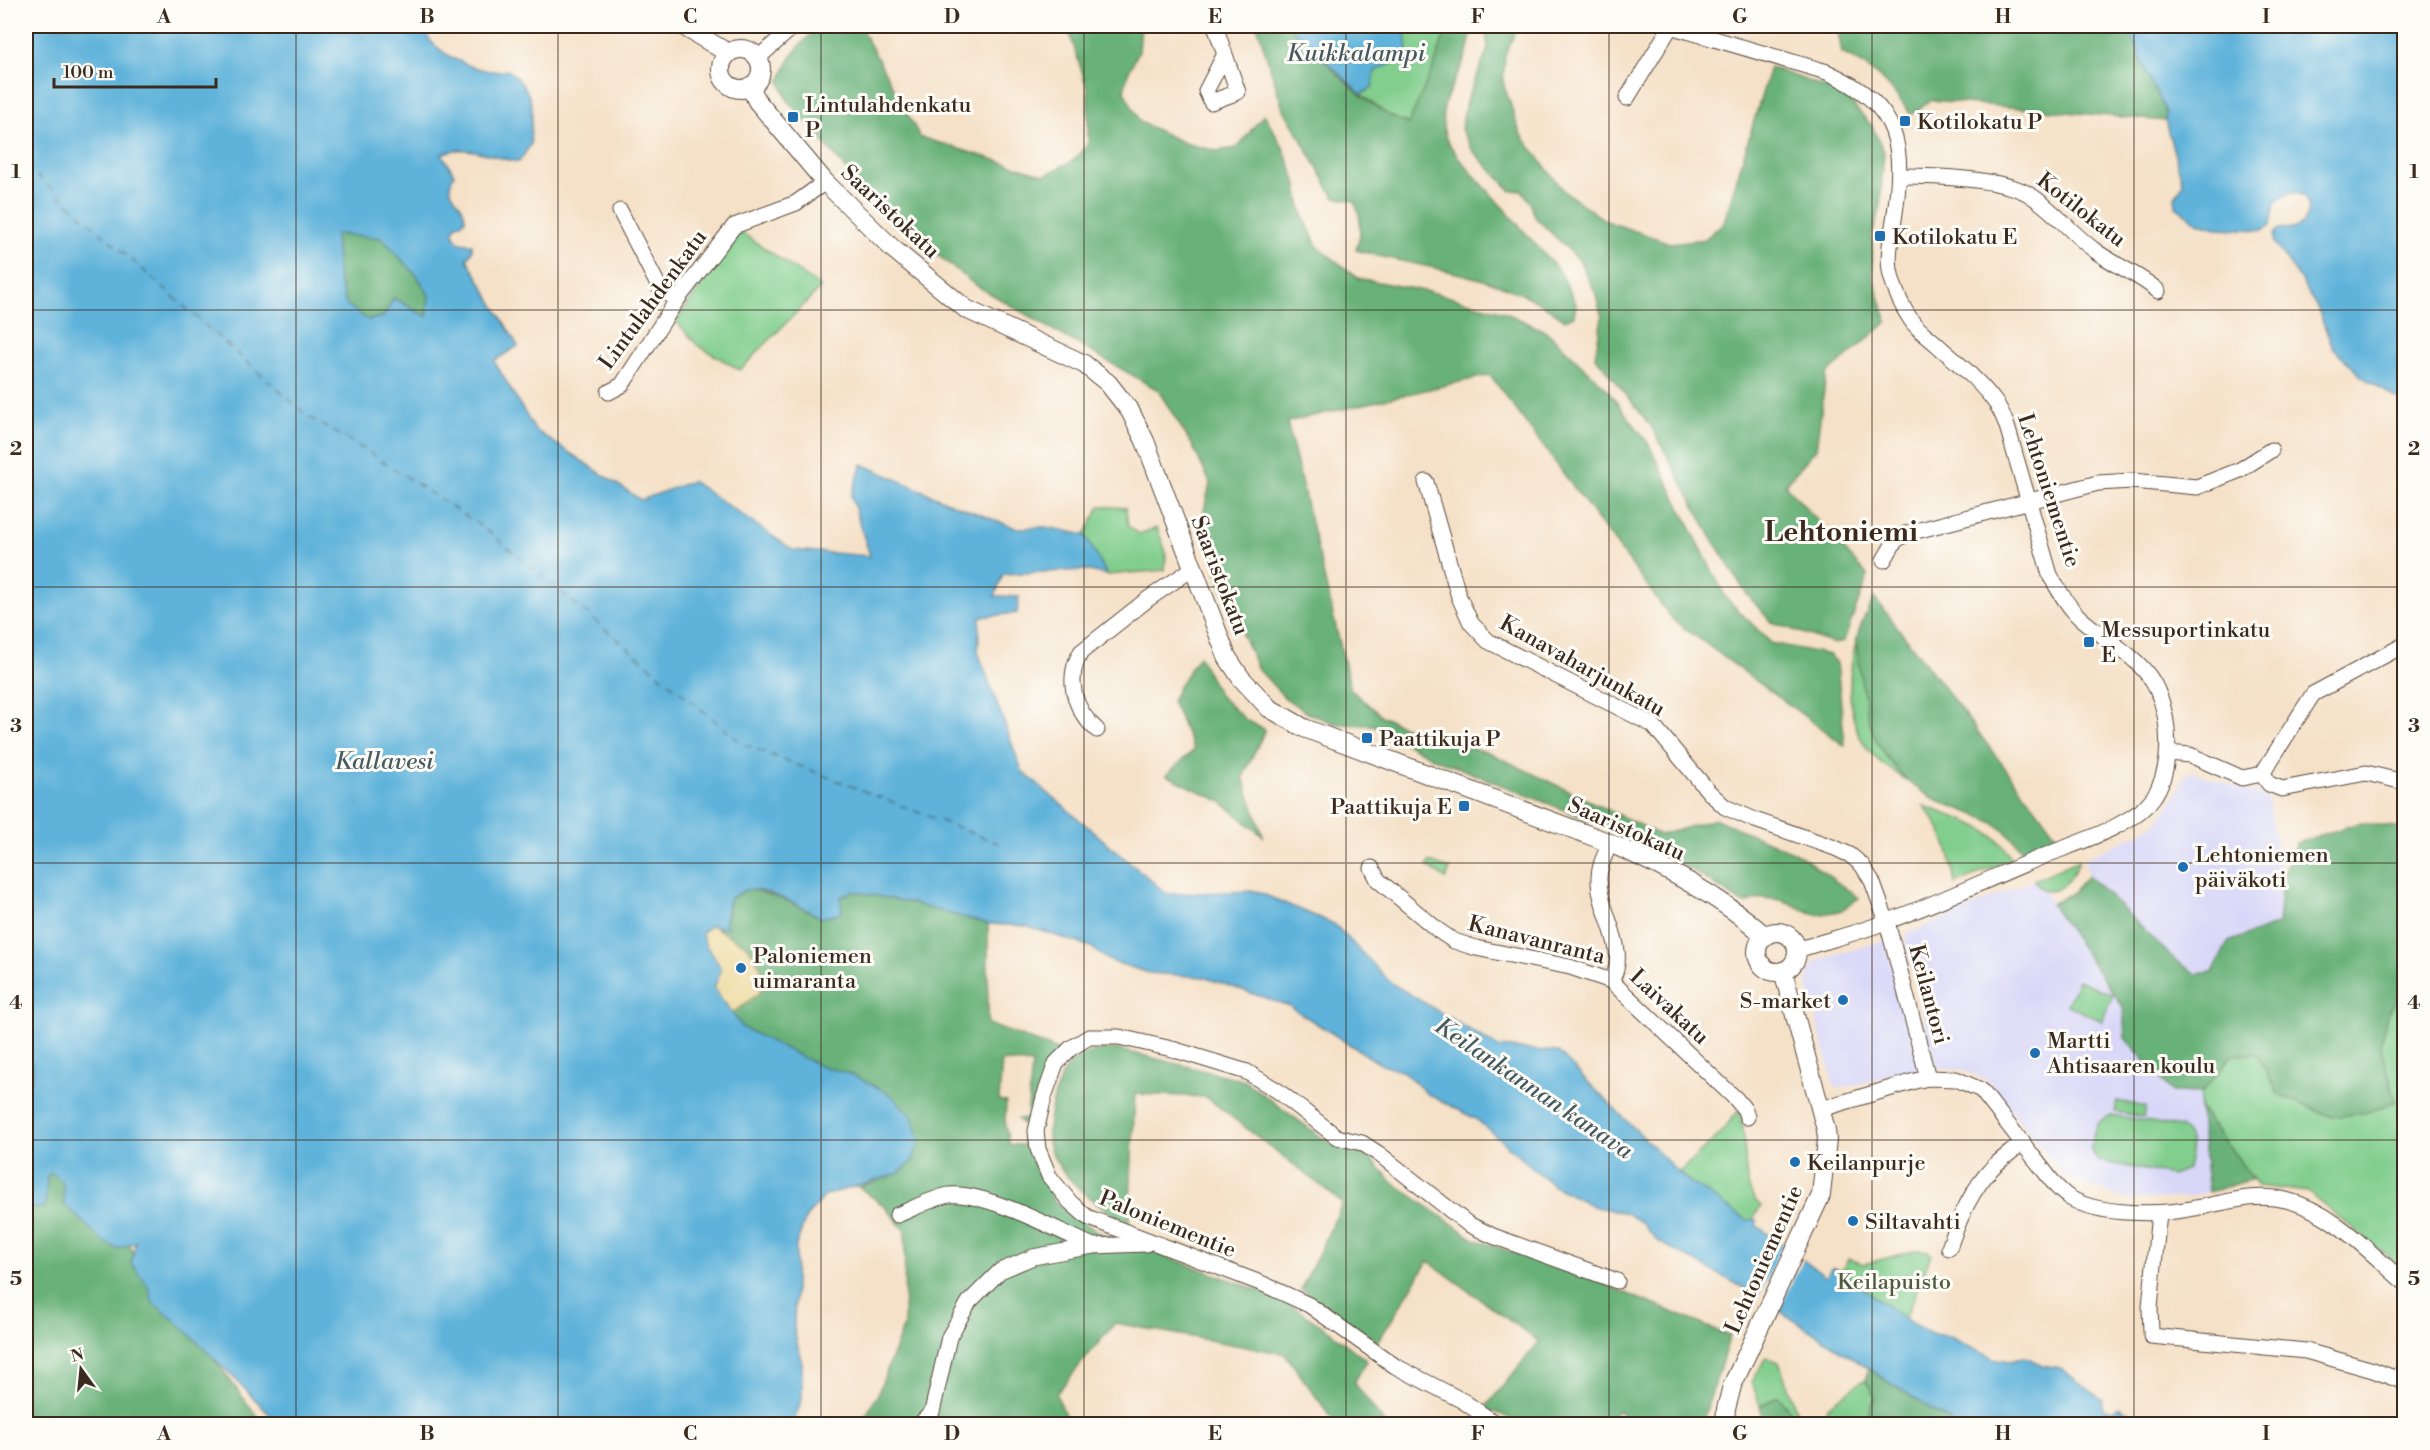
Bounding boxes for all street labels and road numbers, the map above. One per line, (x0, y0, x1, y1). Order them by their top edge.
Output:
street label: Saaristokatu (835, 159, 945, 265)
street label: Kotilokatu (2031, 167, 2131, 254)
street label: Lintulahdenkatu (593, 224, 713, 375)
street label: Lehtoniementie (2011, 410, 2086, 571)
street label: Saaristokatu (1185, 512, 1255, 639)
street label: Kanavaharjunkatu (1495, 610, 1670, 723)
street label: Saaristokatu (1564, 792, 1690, 867)
street label: Kanavanranta (1465, 910, 1609, 971)
street label: Keilantori (1902, 942, 1955, 1047)
street label: Laivakatu (1624, 964, 1715, 1051)
street label: Lehtoniementie (1720, 1181, 1809, 1338)
street label: Paloniementie (1095, 1185, 1240, 1264)

